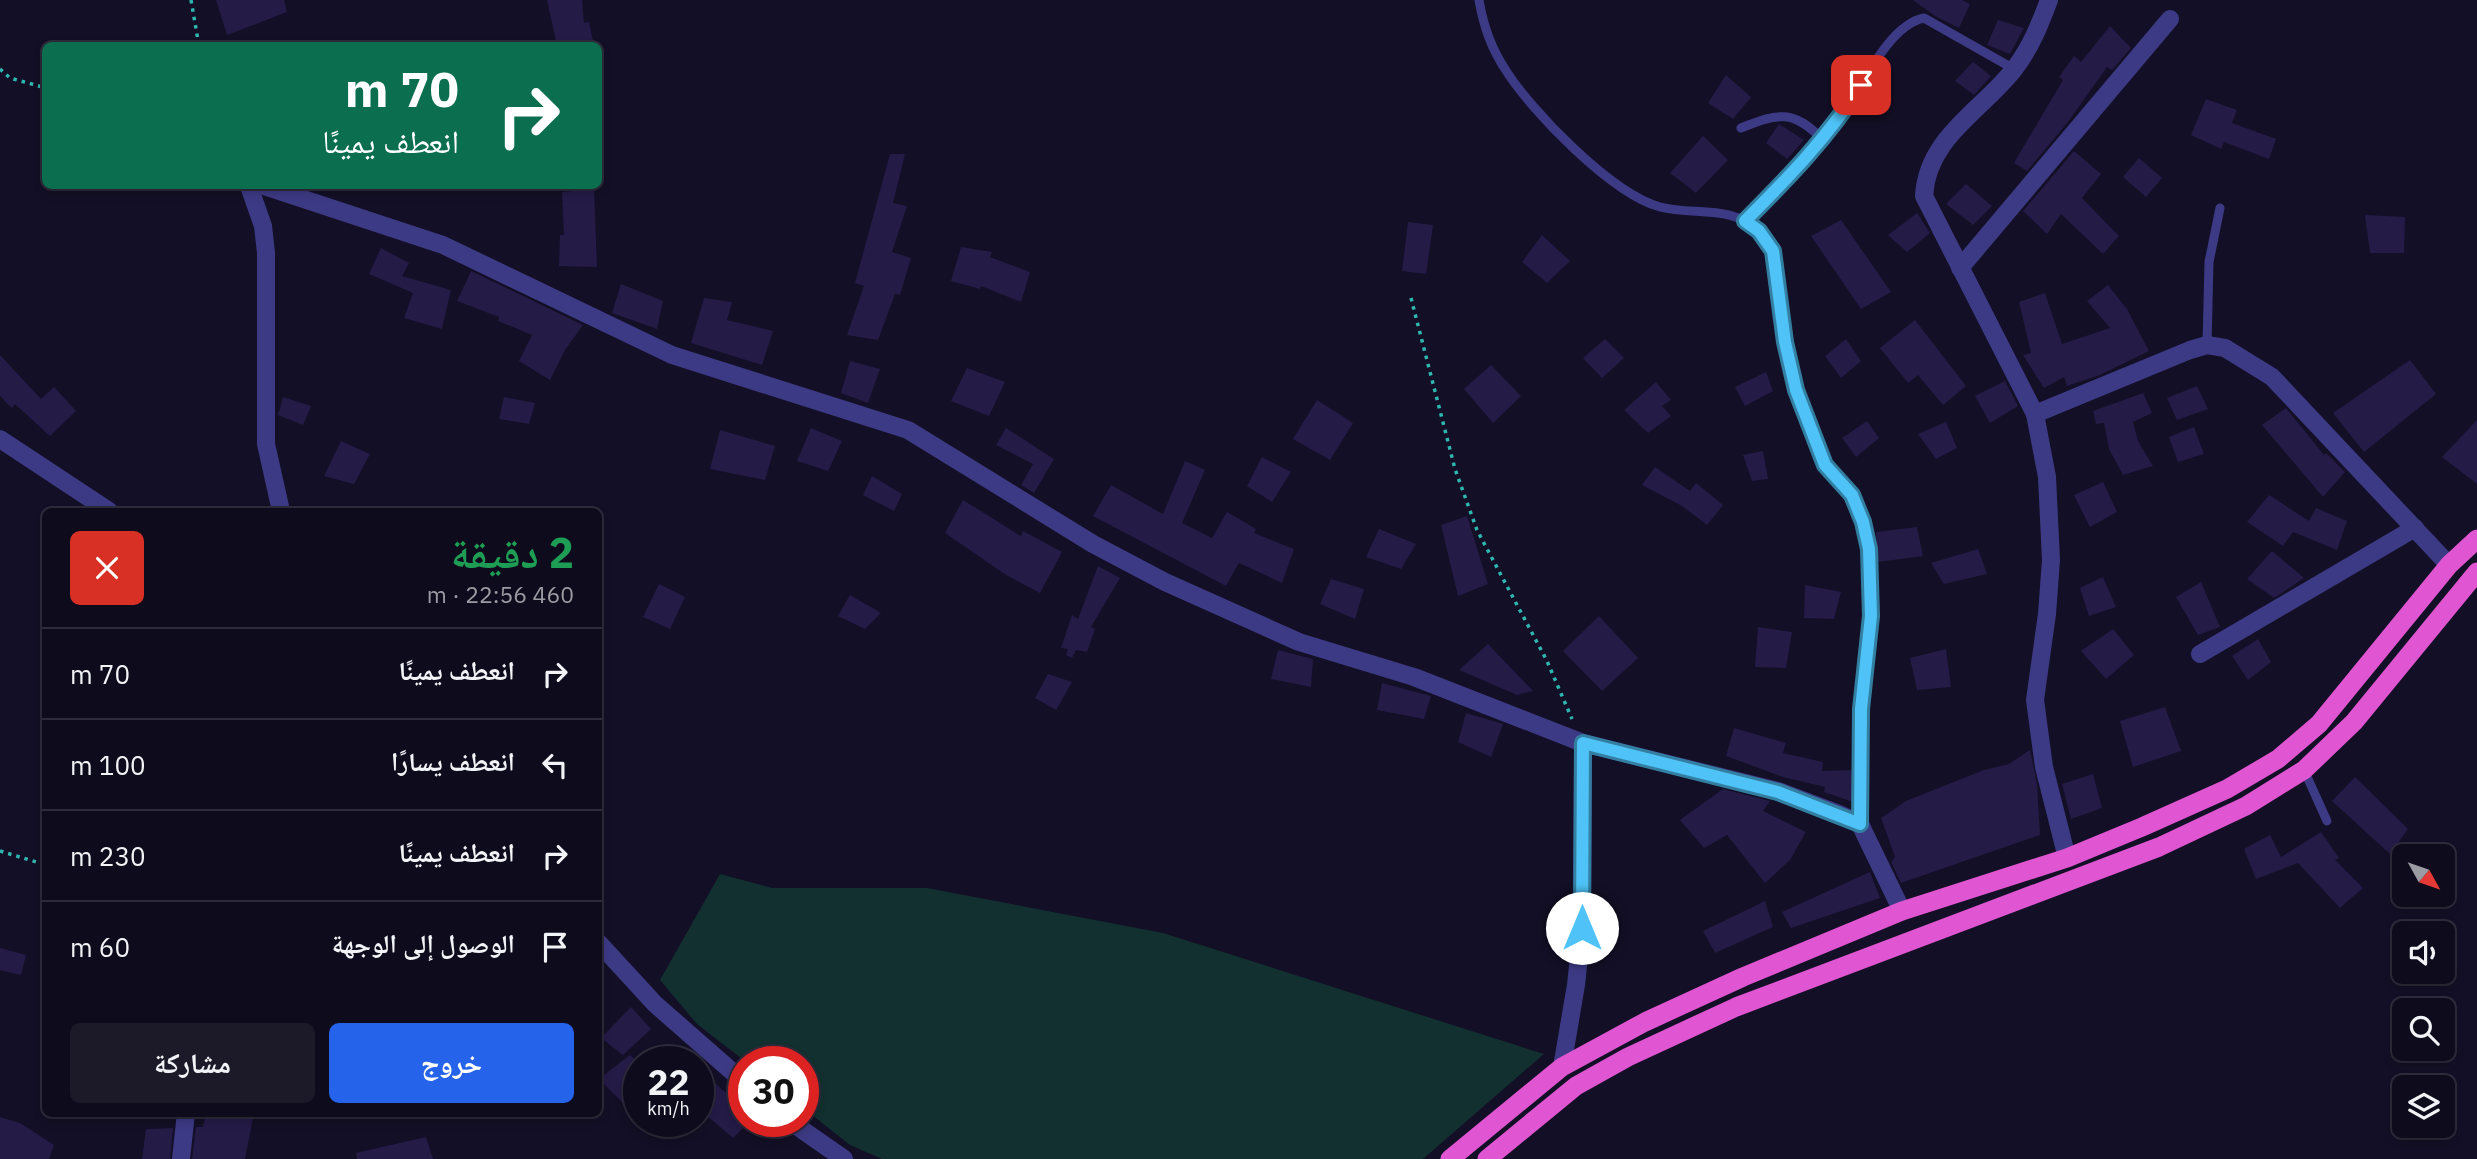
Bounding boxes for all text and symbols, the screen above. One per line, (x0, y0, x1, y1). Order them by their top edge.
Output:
pin (1831, 55, 1891, 115)
text: 70 m (345, 57, 459, 120)
icon: arrive (1842, 66, 1880, 104)
icon: right (483, 70, 574, 161)
text: انعطف يمينًا (322, 120, 459, 162)
text: 2 دقيقة (451, 525, 574, 580)
button: close (70, 531, 144, 605)
text: 460 m · 22:56 (427, 579, 574, 609)
text: انعطف يمينًا (399, 653, 515, 687)
icon: right (536, 655, 574, 693)
text: 70 m (70, 657, 130, 691)
text: انعطف يسارًا (391, 744, 515, 778)
icon: left (536, 746, 574, 784)
text: 100 m (70, 748, 146, 782)
text: انعطف يمينًا (399, 835, 515, 869)
icon: right (536, 837, 574, 875)
text: 230 m (70, 839, 146, 873)
north arrow (2392, 844, 2455, 906)
map controls (2392, 844, 2455, 1138)
position arrow (1545, 891, 1619, 965)
button: sound (2392, 921, 2455, 984)
text: الوصول إلى الوجهة (332, 926, 515, 960)
icon: arrive (536, 928, 574, 966)
text: 60 m (70, 930, 130, 964)
button: search (2392, 998, 2455, 1061)
button: مشاركة (70, 1023, 315, 1103)
button: خروج (329, 1023, 574, 1103)
speed limit sign: 30 (728, 1046, 819, 1137)
text: 22 (647, 1059, 690, 1105)
button: layers (2392, 1075, 2455, 1138)
text: km/h (647, 1097, 690, 1120)

